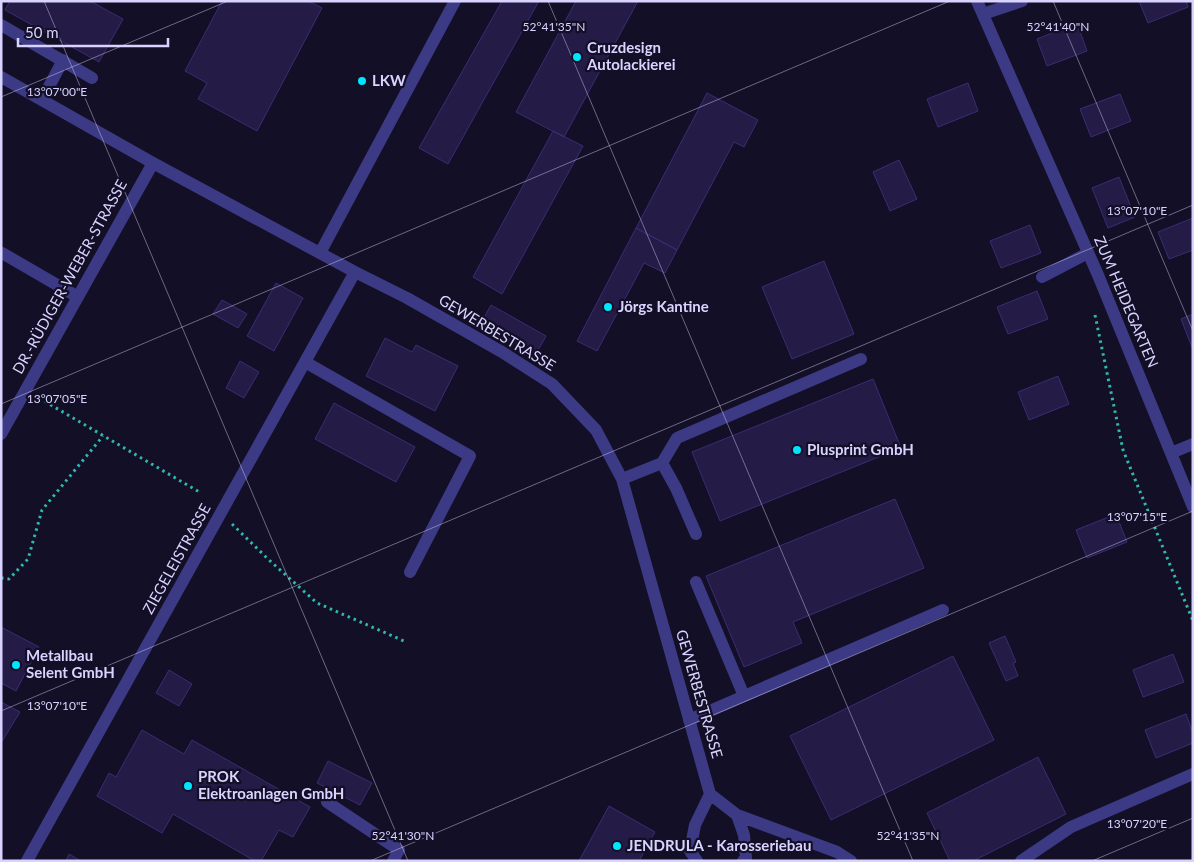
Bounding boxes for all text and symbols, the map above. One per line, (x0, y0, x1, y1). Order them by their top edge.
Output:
scale bar (18, 15, 168, 47)
text: 52°41'35"N (523, 19, 585, 34)
text: 52°41'40"N (1027, 19, 1089, 34)
text: 50 m (25, 23, 59, 41)
place label: Cruzdesign Autolackierei (586, 38, 676, 73)
marker: Cruzdesign Autolackierei (571, 51, 583, 63)
place label: LKW (372, 71, 406, 89)
marker: LKW (356, 75, 368, 87)
text: 13°07'00"E (27, 84, 87, 99)
street label: DR.-RÜDIGER-WEBER-STRASSE (8, 176, 130, 377)
text: 13°07'10"E (1107, 203, 1167, 218)
street label: ZUM HEIDEGARTEN (1091, 233, 1163, 370)
street label: GEWERBESTRASSE (436, 290, 559, 374)
place label: Jörgs Kantine (618, 297, 709, 315)
marker: Jörgs Kantine (602, 301, 614, 313)
text: 13°07'05"E (27, 391, 87, 406)
place label: Plusprint GmbH (807, 440, 914, 458)
marker: Plusprint GmbH (791, 444, 803, 456)
street label: ZIEGELEISTRASSE (138, 500, 214, 617)
text: 13°07'15"E (1107, 509, 1167, 524)
street label: GEWERBESTRASSE (673, 627, 727, 760)
place label: Metallbau Selent GmbH (26, 646, 115, 681)
marker: Metallbau Selent GmbH (10, 659, 22, 671)
text: 13°07'10"E (27, 698, 87, 713)
place label: PROK Elektroanlagen GmbH (198, 767, 344, 802)
marker: PROK Elektroanlagen GmbH (182, 780, 194, 792)
text: 13°07'20"E (1107, 816, 1167, 831)
text: 52°41'30"N (372, 828, 434, 843)
text: 52°41'35"N (877, 828, 939, 843)
place label: JENDRULA - Karosseriebau (627, 836, 811, 854)
marker: JENDRULA - Karosseriebau (611, 840, 623, 852)

